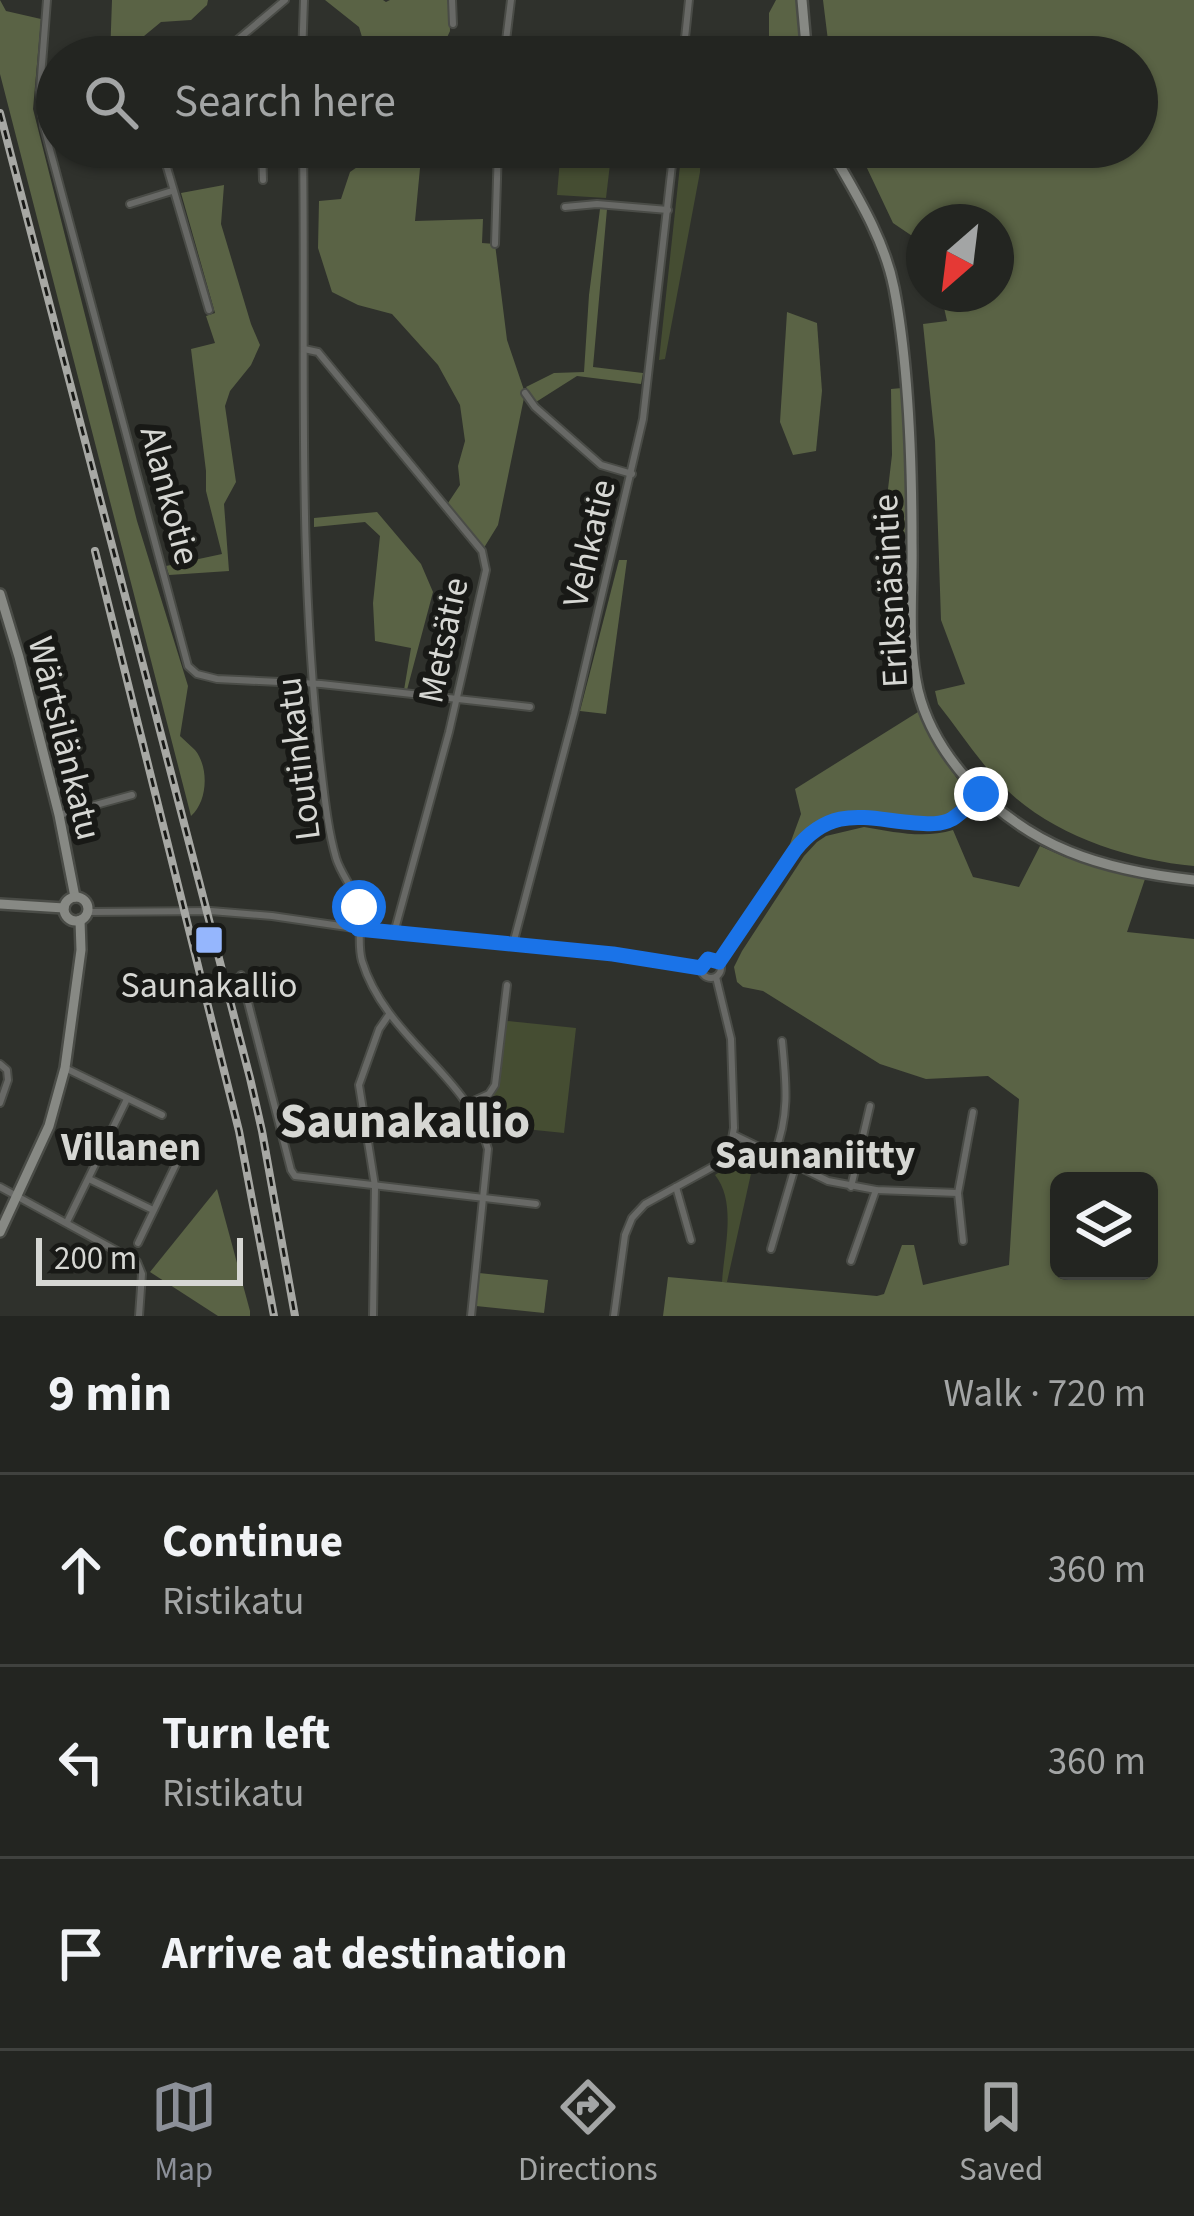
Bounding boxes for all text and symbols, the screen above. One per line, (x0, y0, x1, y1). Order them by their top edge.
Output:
search box (36, 36, 1158, 168)
icon: search (78, 69, 144, 135)
text: Search here (174, 70, 396, 134)
north arrow (906, 204, 1014, 312)
street label: Alankotie (127, 420, 212, 570)
street label: Vehkatie (550, 475, 629, 612)
street label: Eriksnäsintie (860, 493, 921, 689)
street label: Metsätie (405, 573, 482, 708)
street label: Wärtsilänkatu (15, 631, 114, 845)
street label: Loutinkatu (263, 674, 334, 843)
route end (954, 767, 1008, 821)
route start (332, 880, 386, 934)
marker: Saunakallio (193, 924, 225, 956)
place label: Saunakallio (120, 960, 298, 1011)
district label: Saunakallio (280, 1088, 530, 1156)
district label: Villanen (60, 1120, 201, 1176)
district label: Saunaniitty (715, 1128, 915, 1184)
map controls (1050, 1172, 1158, 1280)
button: layers (1050, 1172, 1158, 1280)
scale bar (36, 1232, 243, 1285)
text: 200 m (54, 1235, 137, 1282)
text: 9 min (48, 1358, 172, 1430)
text: Walk · 720 m (943, 1366, 1146, 1422)
text: Continue (162, 1510, 343, 1574)
icon: ahead (48, 1537, 114, 1603)
text: 360 m (1048, 1542, 1146, 1598)
text: Ristikatu (162, 1574, 305, 1630)
text: Turn left (162, 1702, 330, 1766)
icon: left (48, 1729, 114, 1795)
text: 360 m (1048, 1734, 1146, 1790)
text: Ristikatu (162, 1766, 305, 1822)
icon: arrive (48, 1921, 114, 1987)
text: Arrive at destination (162, 1922, 567, 1986)
tab: Map (151, 2074, 217, 2193)
tab: Directions (518, 2074, 658, 2193)
tab: Saved (959, 2074, 1043, 2193)

